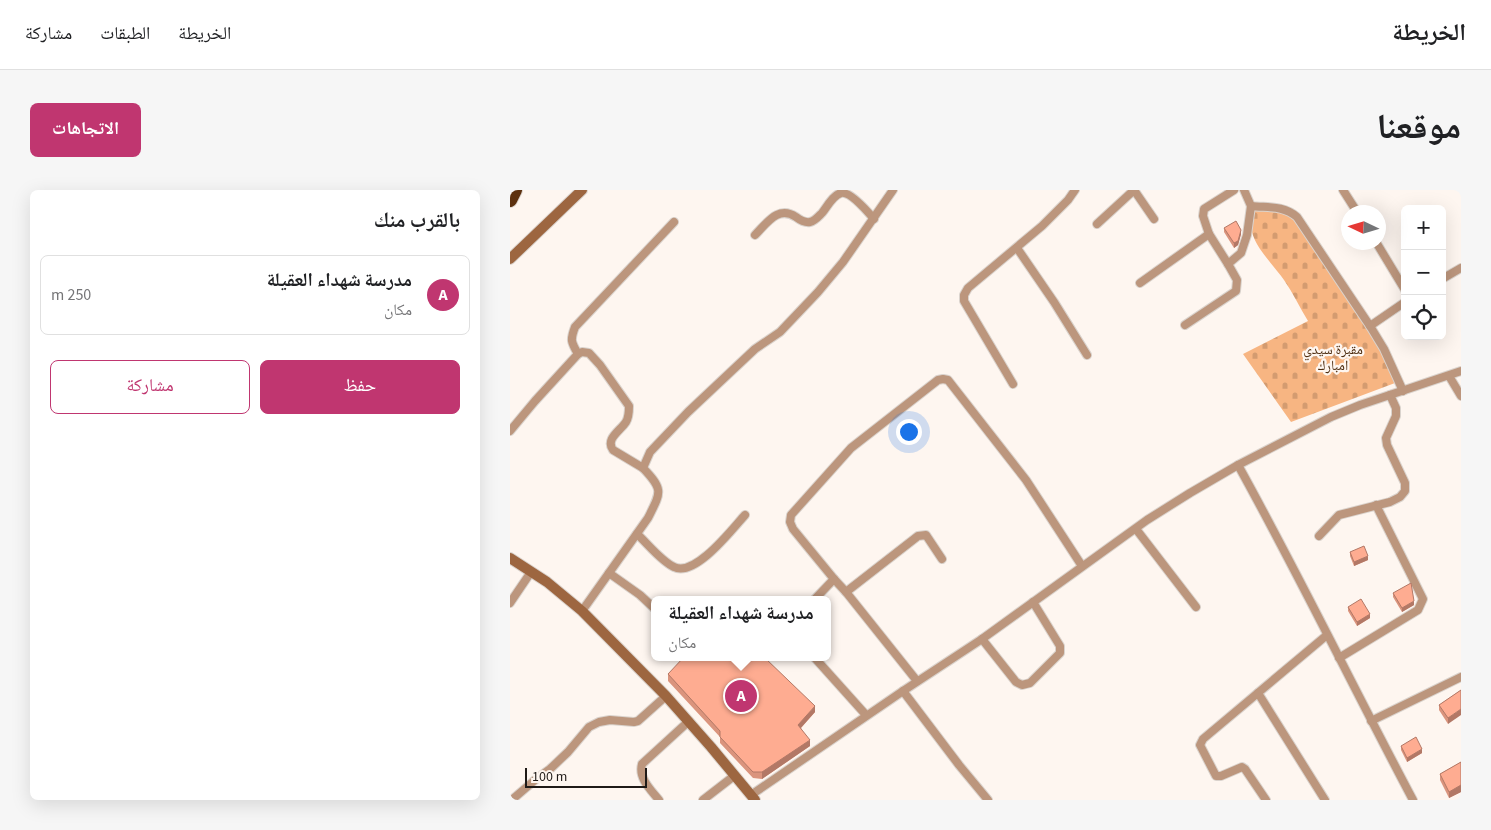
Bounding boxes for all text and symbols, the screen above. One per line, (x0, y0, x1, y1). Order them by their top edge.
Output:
text: الخريطة (1392, 15, 1466, 50)
text: مشاركة (25, 21, 72, 46)
text: الطبقات (100, 21, 150, 46)
text: الخريطة (178, 21, 231, 46)
text: موقعنا (1376, 102, 1461, 152)
button: الاتجاهات (30, 103, 141, 157)
text: بالقرب منك (374, 205, 460, 235)
north arrow (1341, 205, 1386, 250)
map controls (1401, 205, 1446, 340)
button: + (1401, 205, 1446, 250)
button: − (1401, 250, 1446, 295)
text: مدرسة شهداء العقيلة (267, 267, 412, 294)
text: 250 m (51, 284, 91, 306)
text: A (438, 284, 448, 306)
button: locate (1401, 295, 1446, 340)
text: مكان (384, 299, 412, 321)
park label: مقبرة سيدي امبارك (1303, 340, 1363, 376)
button: مشاركة (50, 360, 250, 414)
button: حفظ (260, 360, 460, 414)
your location (896, 419, 922, 445)
popup (651, 596, 831, 661)
text: مدرسة شهداء العقيلة (668, 600, 814, 627)
text: مكان (668, 632, 696, 654)
pin: A (725, 677, 757, 715)
scale bar (525, 765, 648, 788)
text: 100 m (532, 767, 567, 787)

